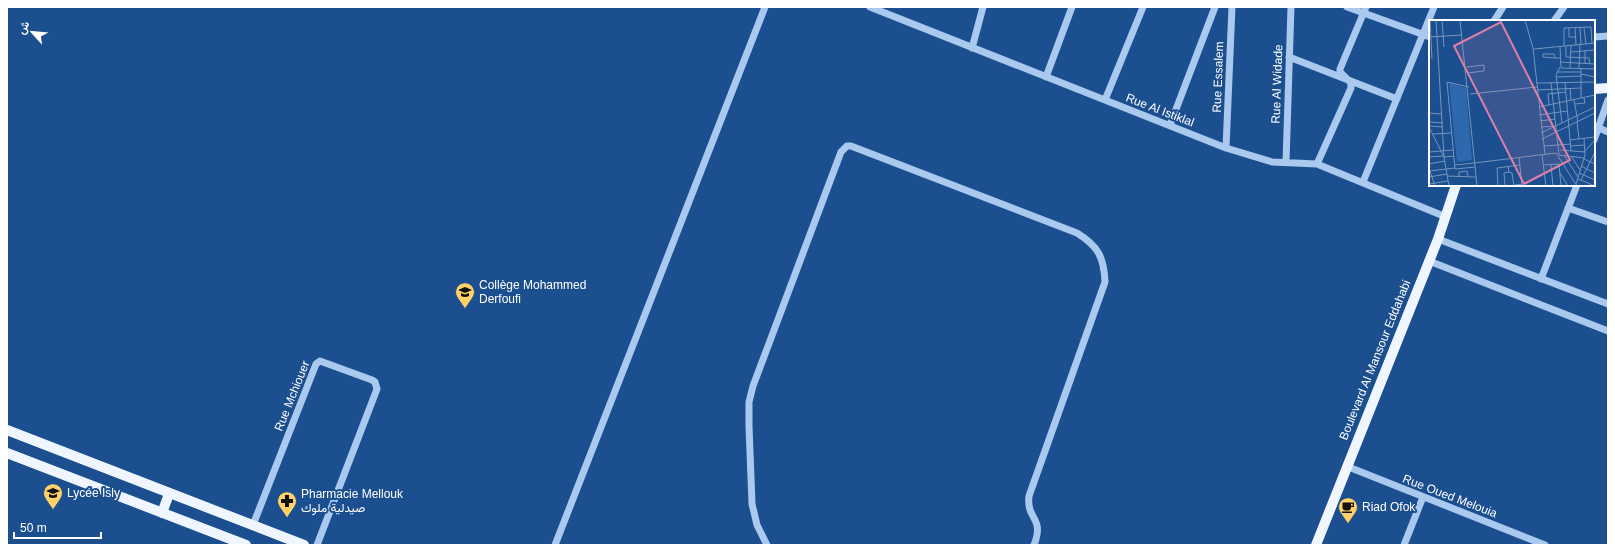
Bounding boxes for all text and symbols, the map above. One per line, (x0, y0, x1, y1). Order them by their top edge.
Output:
north arrow (12, 12, 52, 52)
text: ش (15, 19, 32, 37)
inset map (1429, 20, 1595, 186)
street label: Rue Essalem (1210, 41, 1226, 113)
street label: Rue Al Widade (1269, 44, 1285, 124)
street label: Rue Al Istiklal (1124, 91, 1196, 129)
place label: Collège Mohammed Derfoufi (479, 278, 586, 306)
street label: Boulevard Al Mansour Eddahabi (1336, 278, 1414, 442)
school or university icon: Collège Mohammed Derfoufi (454, 281, 476, 309)
street label: Rue Mchiouer (272, 359, 312, 433)
street label: Rue Oued Melouia (1401, 472, 1500, 521)
school or university icon: Lycée Isly (42, 482, 64, 510)
place label: Lycée Isly (67, 486, 120, 500)
place label: Pharmacie Mellouk صيدلية ملوك (301, 487, 404, 516)
pharmacy icon: Pharmacie Mellouk صيدلية ملوك (276, 490, 298, 518)
cafe icon: Riad Ofok (1337, 496, 1359, 524)
place label: Riad Ofok (1362, 500, 1416, 514)
scale bar (14, 514, 101, 540)
text: 50 m (20, 521, 47, 535)

